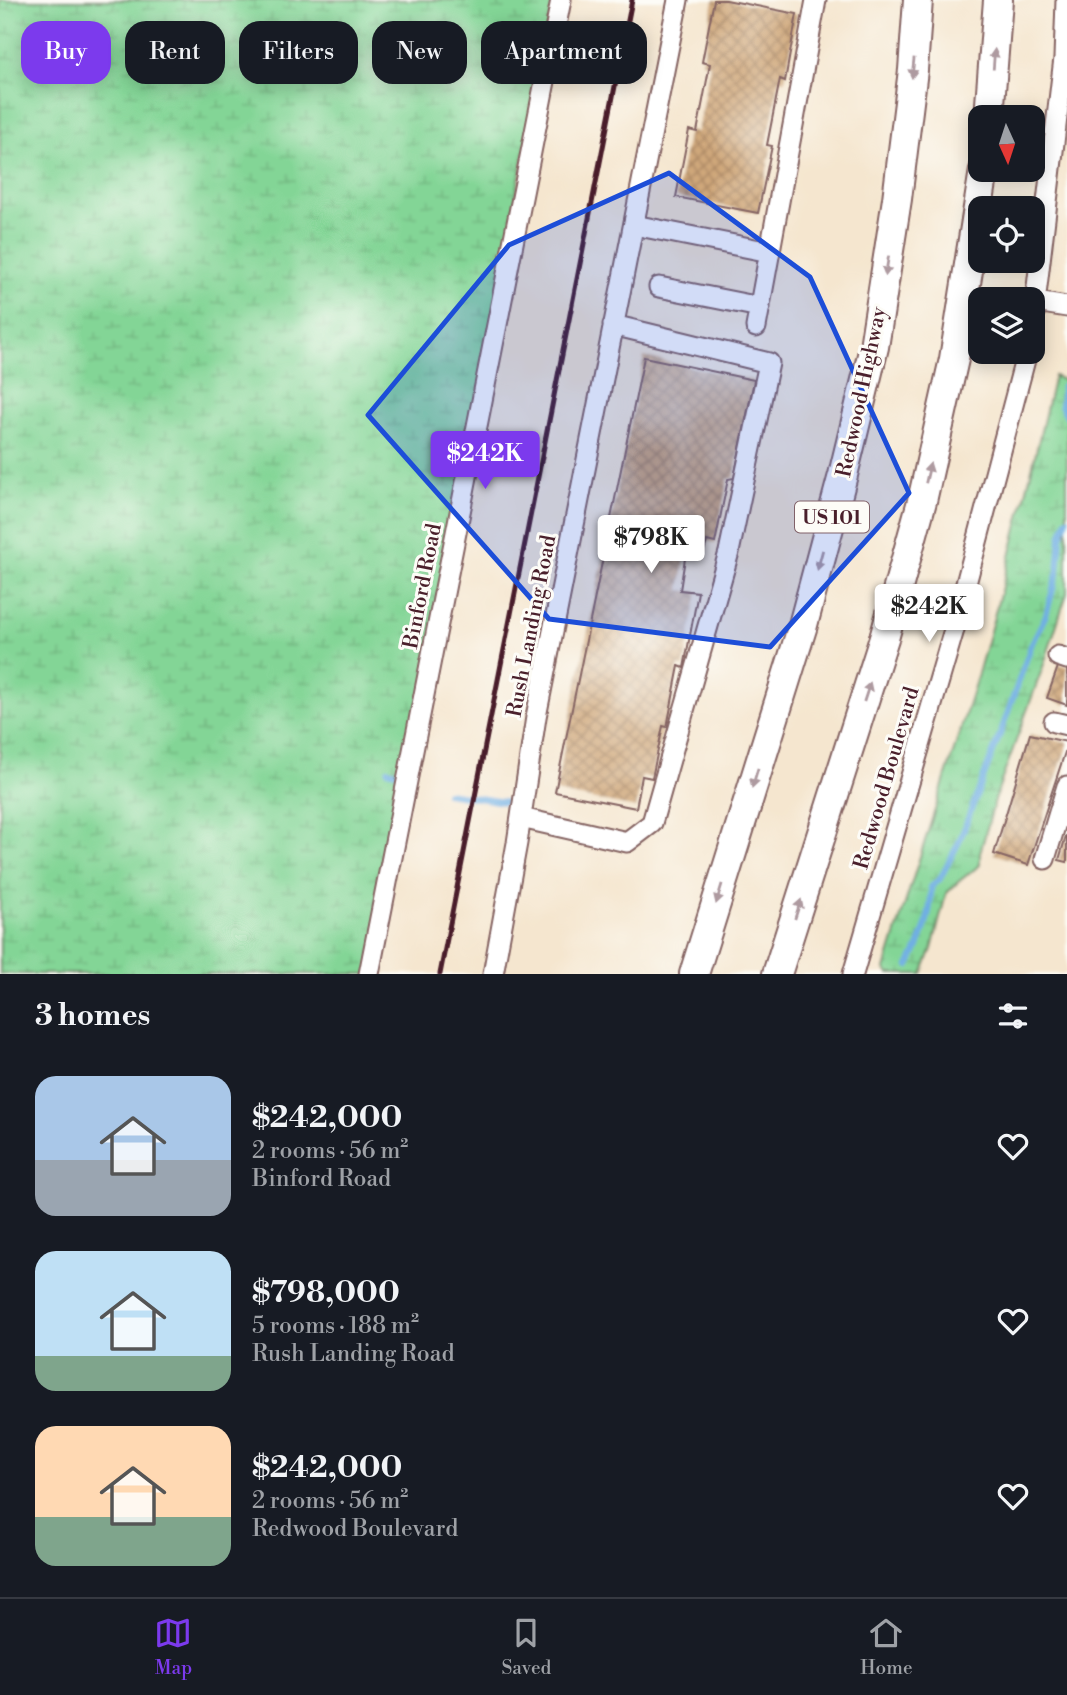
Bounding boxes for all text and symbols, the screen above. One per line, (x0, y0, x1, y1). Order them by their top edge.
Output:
chip: Buy (21, 21, 111, 84)
chip: Rent (125, 21, 225, 84)
chip: Filters (239, 21, 358, 84)
chip: New (372, 21, 467, 84)
chip: Apartment (481, 21, 647, 84)
one-way arrow (989, 47, 1000, 69)
one-way arrow (907, 57, 918, 79)
north arrow (968, 105, 1045, 182)
map controls (968, 105, 1045, 364)
button: locate (968, 196, 1045, 273)
one-way arrow (881, 255, 892, 277)
button: layers (968, 287, 1045, 364)
street label: Redwood Highway (831, 304, 893, 480)
pin: $242K (436, 432, 534, 491)
text: $242K (447, 440, 523, 468)
one-way arrow (923, 462, 934, 484)
road number: US 101 (795, 502, 869, 532)
pin: $798K (602, 516, 700, 575)
street label: Binford Road (398, 521, 448, 652)
text: $798K (614, 524, 688, 552)
street label: Rush Landing Road (502, 533, 562, 719)
one-way arrow (814, 549, 825, 571)
pin: $242K (880, 584, 978, 644)
text: $242K (891, 593, 967, 621)
one-way arrow (862, 682, 873, 703)
street label: Redwood Boulevard (849, 684, 925, 872)
one-way arrow (749, 767, 760, 788)
one-way arrow (713, 884, 723, 905)
one-way arrow (793, 898, 803, 919)
text: 3 homes (35, 997, 150, 1035)
icon: filters (994, 997, 1032, 1035)
text: $242,000 (252, 1099, 402, 1137)
icon: home (91, 1104, 175, 1188)
icon: heart (994, 1127, 1032, 1165)
text: 2 rooms · 56 m² (252, 1137, 408, 1165)
text: Binford Road (252, 1165, 391, 1193)
text: $798,000 (252, 1274, 400, 1312)
icon: home (91, 1279, 175, 1363)
icon: heart (994, 1302, 1032, 1340)
text: 5 rooms · 188 m² (252, 1312, 419, 1340)
text: Rush Landing Road (252, 1340, 454, 1368)
text: $242,000 (252, 1449, 402, 1487)
icon: home (91, 1454, 175, 1538)
icon: heart (994, 1477, 1032, 1515)
text: 2 rooms · 56 m² (252, 1487, 408, 1515)
text: Redwood Boulevard (252, 1515, 458, 1543)
tab: Map (154, 1614, 192, 1680)
tab: Saved (501, 1614, 551, 1680)
tab: Home (860, 1614, 912, 1680)

